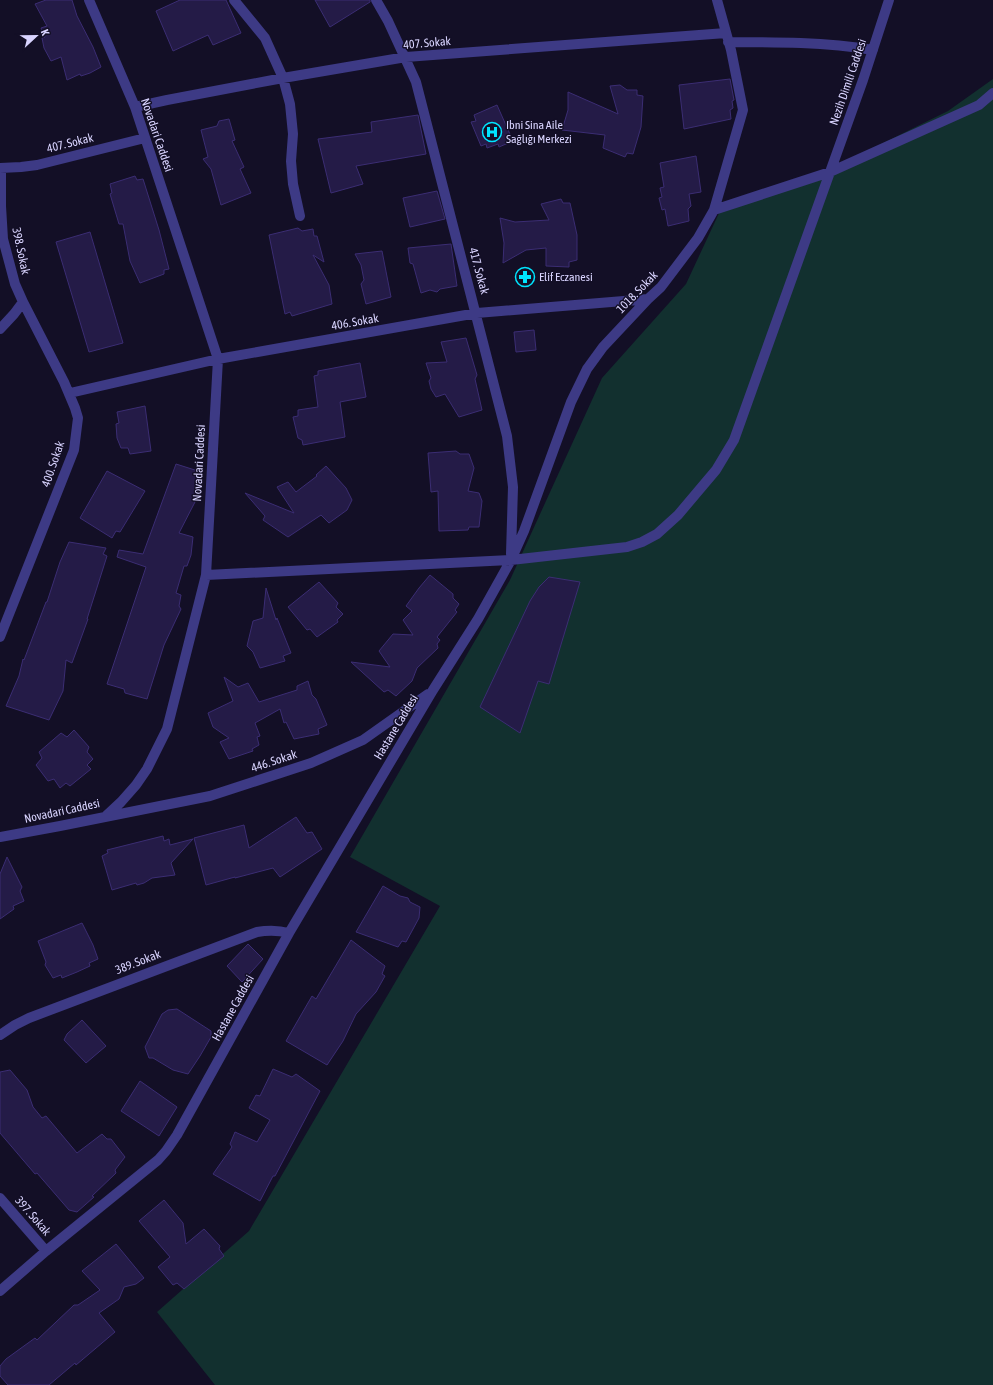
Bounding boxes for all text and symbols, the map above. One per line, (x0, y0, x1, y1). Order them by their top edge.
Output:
north arrow (16, 16, 56, 56)
text: K (39, 28, 52, 38)
street label: 407. Sokak (403, 34, 452, 52)
street label: Nezih Dimili Caddesi (827, 37, 869, 127)
street label: Novadari Caddesi (138, 96, 176, 174)
place label: Ibni Sina Aile Sağlığı Merkezi (506, 118, 572, 146)
hospital icon: Ibni Sina Aile Sağlığı Merkezi (481, 121, 503, 143)
street label: 407. Sokak (45, 130, 95, 156)
street label: 398. Sokak (9, 226, 33, 276)
street label: 417. Sokak (466, 246, 492, 296)
pharmacy icon: Elif Eczanesi (514, 266, 536, 288)
street label: 1018. Sokak (613, 268, 661, 316)
place label: Elif Eczanesi (539, 270, 593, 284)
street label: 406. Sokak (330, 311, 380, 333)
street label: Novadari Caddesi (190, 424, 208, 502)
street label: 400. Sokak (39, 439, 68, 489)
street label: Hastane Caddesi (371, 692, 421, 762)
street label: 446. Sokak (249, 747, 299, 775)
street label: Novadari Caddesi (23, 796, 101, 826)
street label: 389. Sokak (113, 947, 163, 977)
street label: Hastane Caddesi (209, 972, 257, 1044)
street label: 397. Sokak (12, 1193, 54, 1239)

